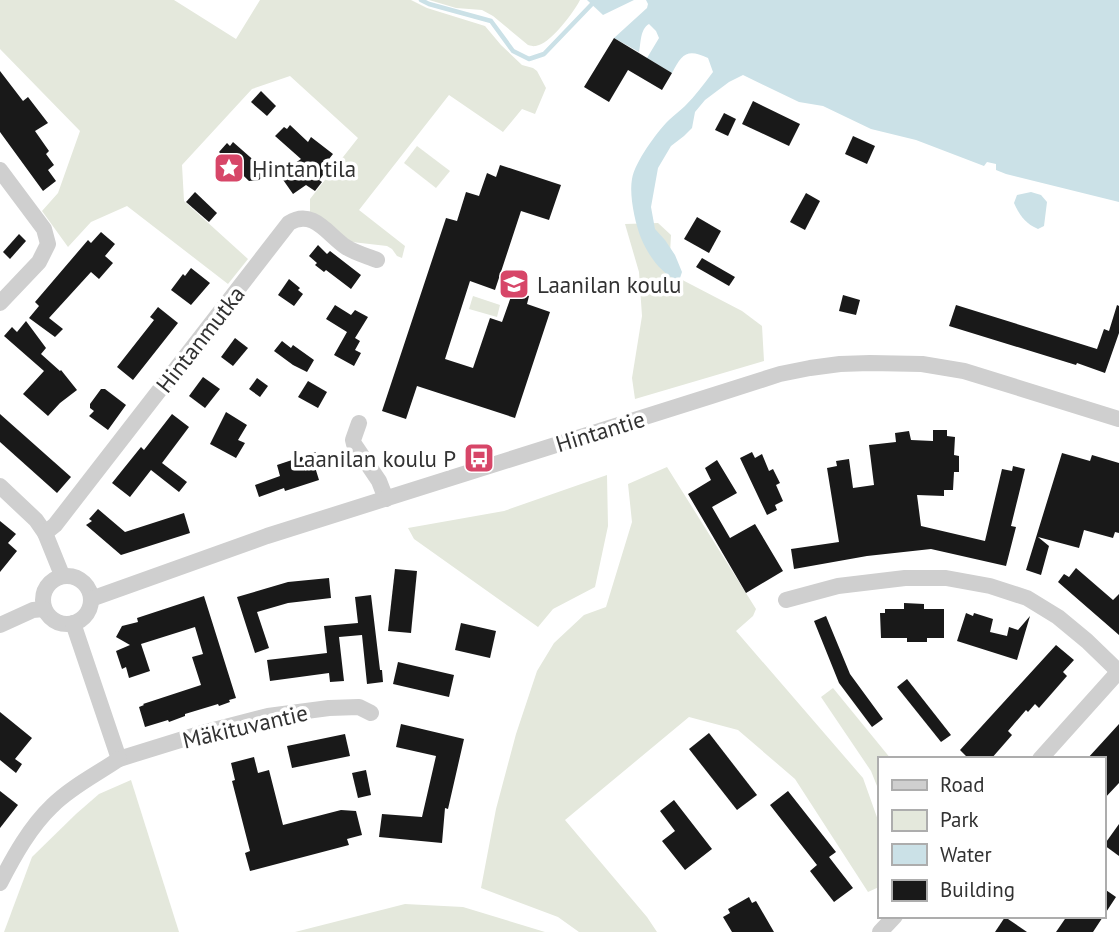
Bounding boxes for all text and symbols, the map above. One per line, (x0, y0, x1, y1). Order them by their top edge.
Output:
place icon: Hintan tila (212, 151, 246, 185)
place label: Hintan tila (252, 154, 356, 183)
school or university icon: Laanilan koulu (497, 267, 531, 301)
place label: Laanilan koulu (537, 270, 681, 299)
street label: Hintanmutka (149, 280, 251, 398)
street label: Hintantie (552, 404, 648, 458)
bus stop icon: Laanilan koulu P (462, 441, 496, 475)
place label: Laanilan koulu P (293, 444, 456, 473)
street label: Mäkituvantie (180, 698, 310, 754)
legend (878, 757, 1105, 918)
text: Road (940, 771, 984, 798)
text: Park (940, 806, 979, 833)
text: Water (940, 841, 992, 868)
text: Building (940, 876, 1015, 903)

